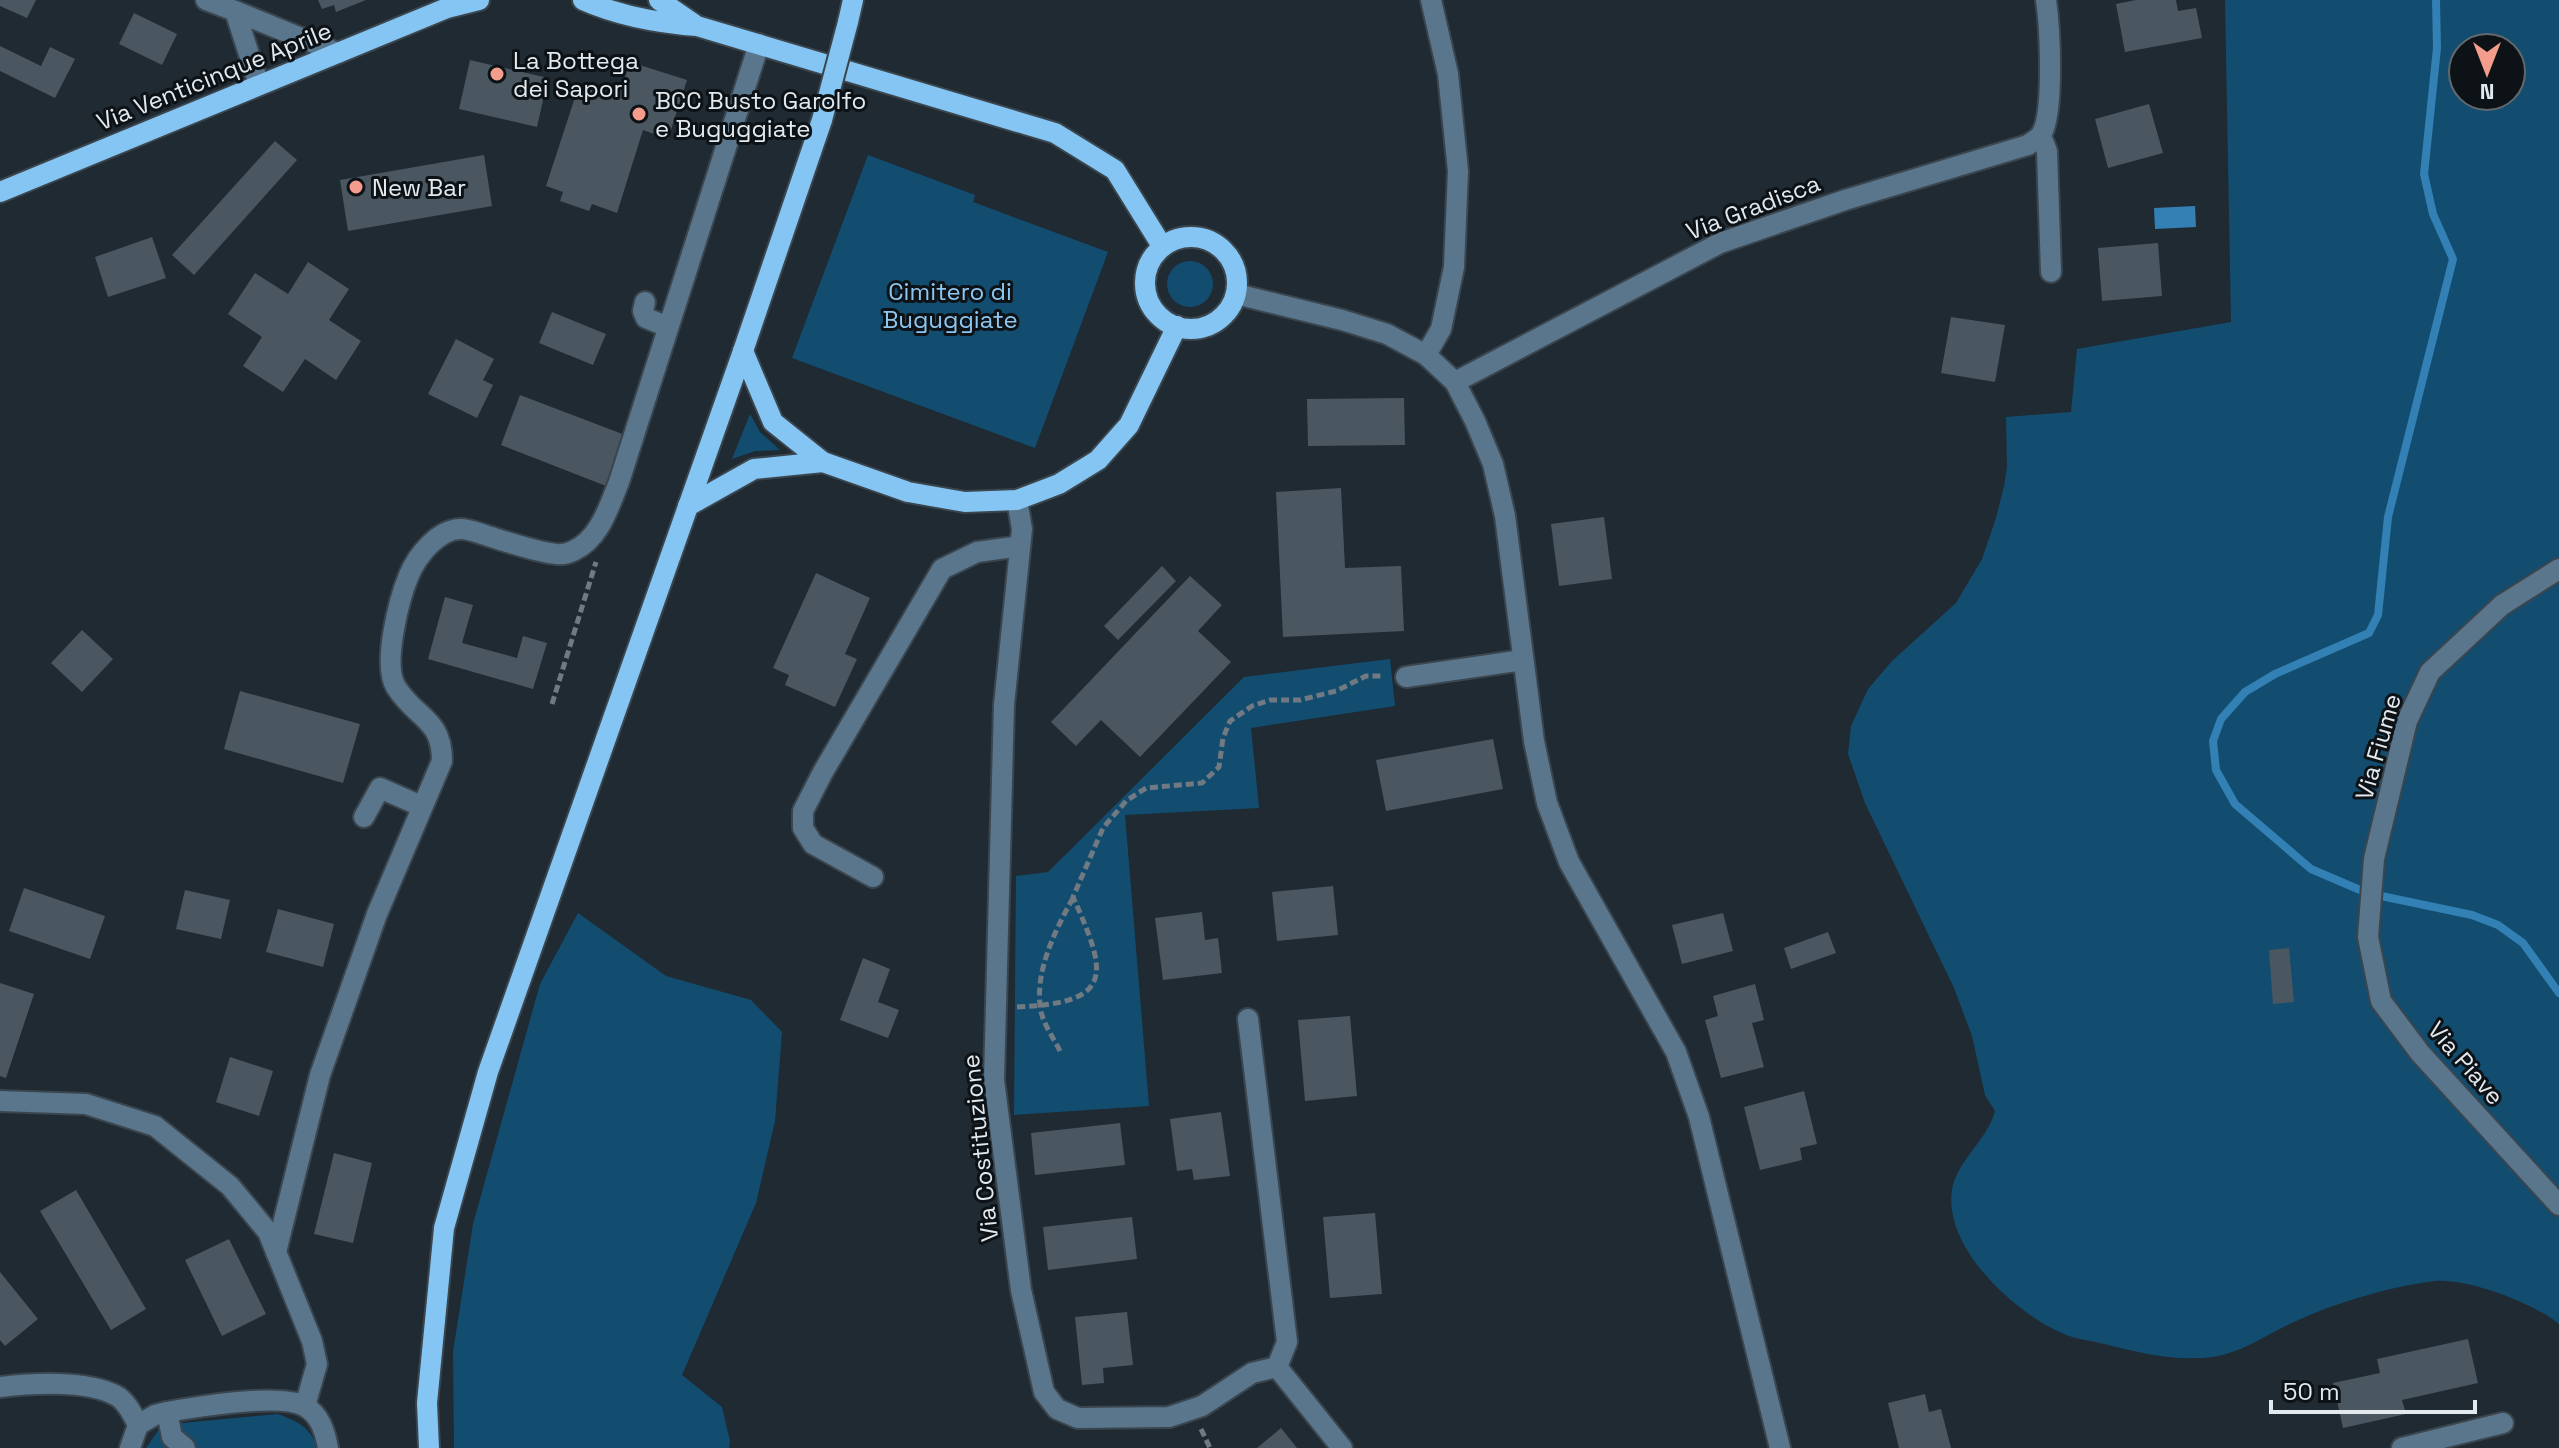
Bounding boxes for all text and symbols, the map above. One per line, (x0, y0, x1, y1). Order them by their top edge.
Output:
street label: Via Venticinque Aprile (92, 15, 336, 137)
north arrow (2447, 32, 2527, 112)
place label: La Bottega dei Sapori (513, 45, 639, 104)
marker: La Bottega dei Sapori (488, 65, 506, 83)
text: N (2480, 78, 2494, 106)
place label: BCC Busto Garolfo e Buguggiate (655, 85, 866, 144)
marker: BCC Busto Garolfo e Buguggiate (630, 105, 648, 123)
street label: Via Gradisca (1682, 167, 1824, 247)
place label: New Bar (372, 172, 466, 203)
marker: New Bar (347, 178, 365, 196)
park label: Cimitero di Buguggiate (882, 276, 1018, 335)
street label: Via Fiume (2348, 690, 2408, 804)
street label: Via Piave (2421, 1015, 2511, 1111)
street label: Via Costituzione (955, 1053, 1005, 1243)
scale bar (2271, 1364, 2475, 1414)
text: 50 m (2283, 1376, 2340, 1407)

